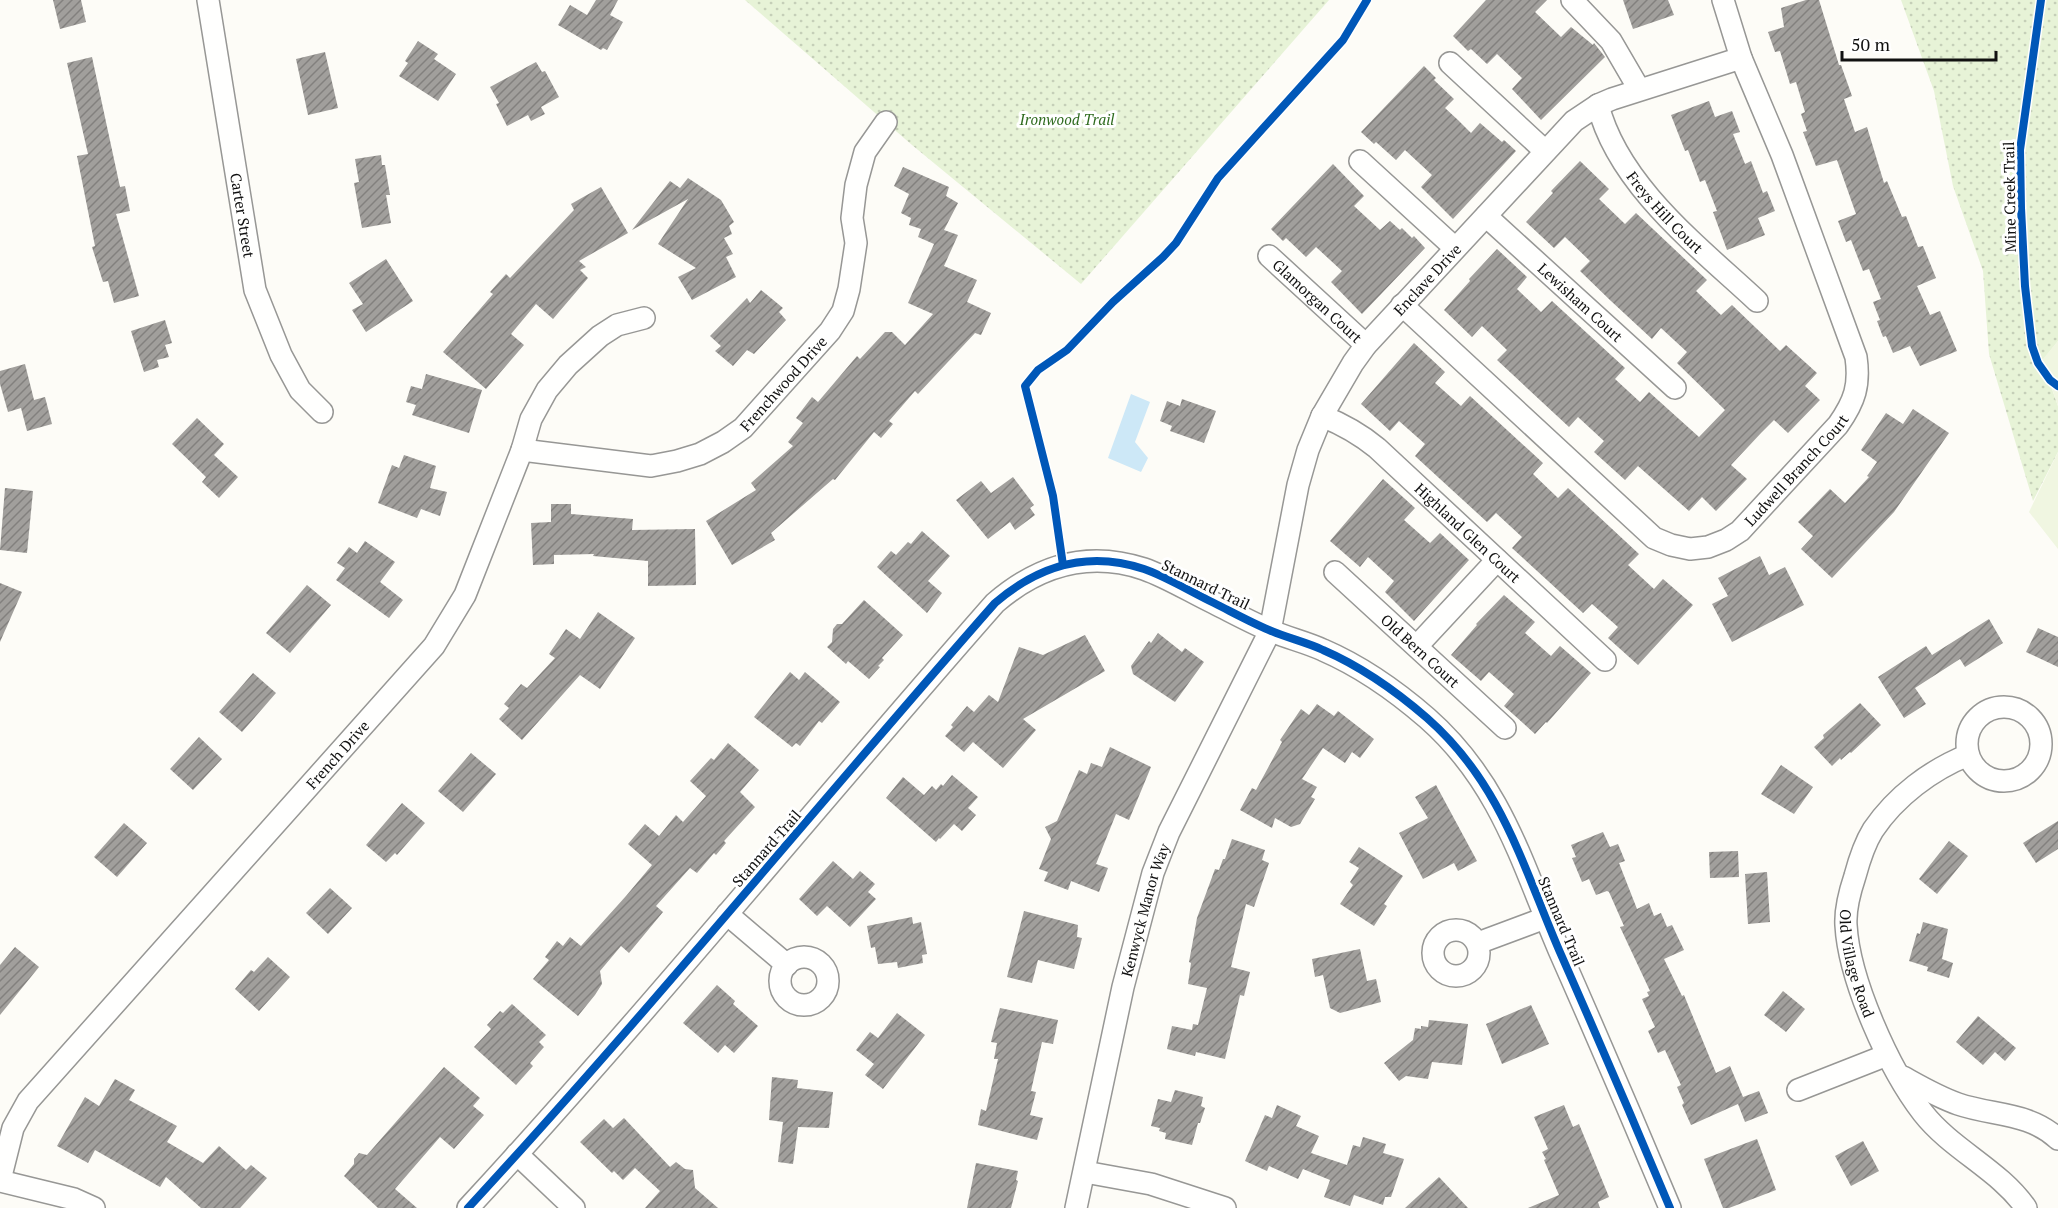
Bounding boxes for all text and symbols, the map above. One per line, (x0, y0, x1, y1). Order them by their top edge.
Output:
scale bar (1842, 24, 1996, 62)
text: 50 m (1851, 32, 1891, 56)
park label: Ironwood Trail (1019, 109, 1115, 129)
street label: Mine Creek Trail (1998, 141, 2020, 253)
street label: Freys Hill Court (1622, 167, 1708, 258)
street label: Carter Street (226, 171, 260, 259)
street label: Enclave Drive (1389, 239, 1465, 319)
street label: Glamorgan Court (1268, 254, 1367, 347)
street label: Lewisham Court (1534, 258, 1628, 346)
street label: Frenchwood Drive (735, 331, 831, 435)
street label: Ludwell Branch Court (1740, 410, 1853, 530)
street label: Highland Glen Court (1411, 478, 1525, 587)
street label: Stannard Trail (1159, 554, 1253, 614)
street label: Old Bern Court (1377, 609, 1464, 692)
street label: French Drive (301, 716, 373, 793)
street label: Stannard Trail (727, 805, 805, 891)
street label: Kenwyck Manor Way (1116, 840, 1174, 979)
street label: Stannard Trail (1534, 873, 1590, 969)
street label: Old Village Road (1836, 908, 1879, 1020)

